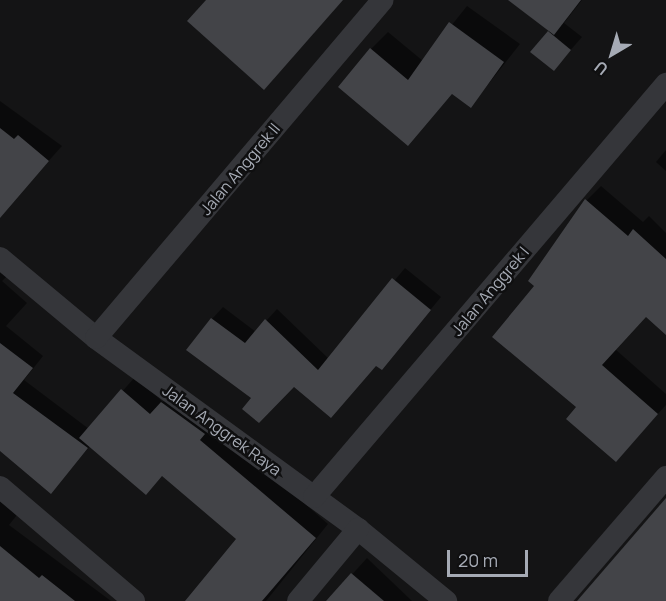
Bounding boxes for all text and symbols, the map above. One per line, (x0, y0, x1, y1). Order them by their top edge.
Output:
north arrow (582, 24, 642, 84)
text: U (590, 56, 612, 80)
street label: Jalan Anggrek II (196, 119, 284, 219)
street label: Jalan Anggrek I (447, 243, 533, 339)
street label: Jalan Anggrek Raya (159, 381, 285, 479)
scale bar (450, 538, 531, 576)
text: 20 m (458, 548, 498, 572)

